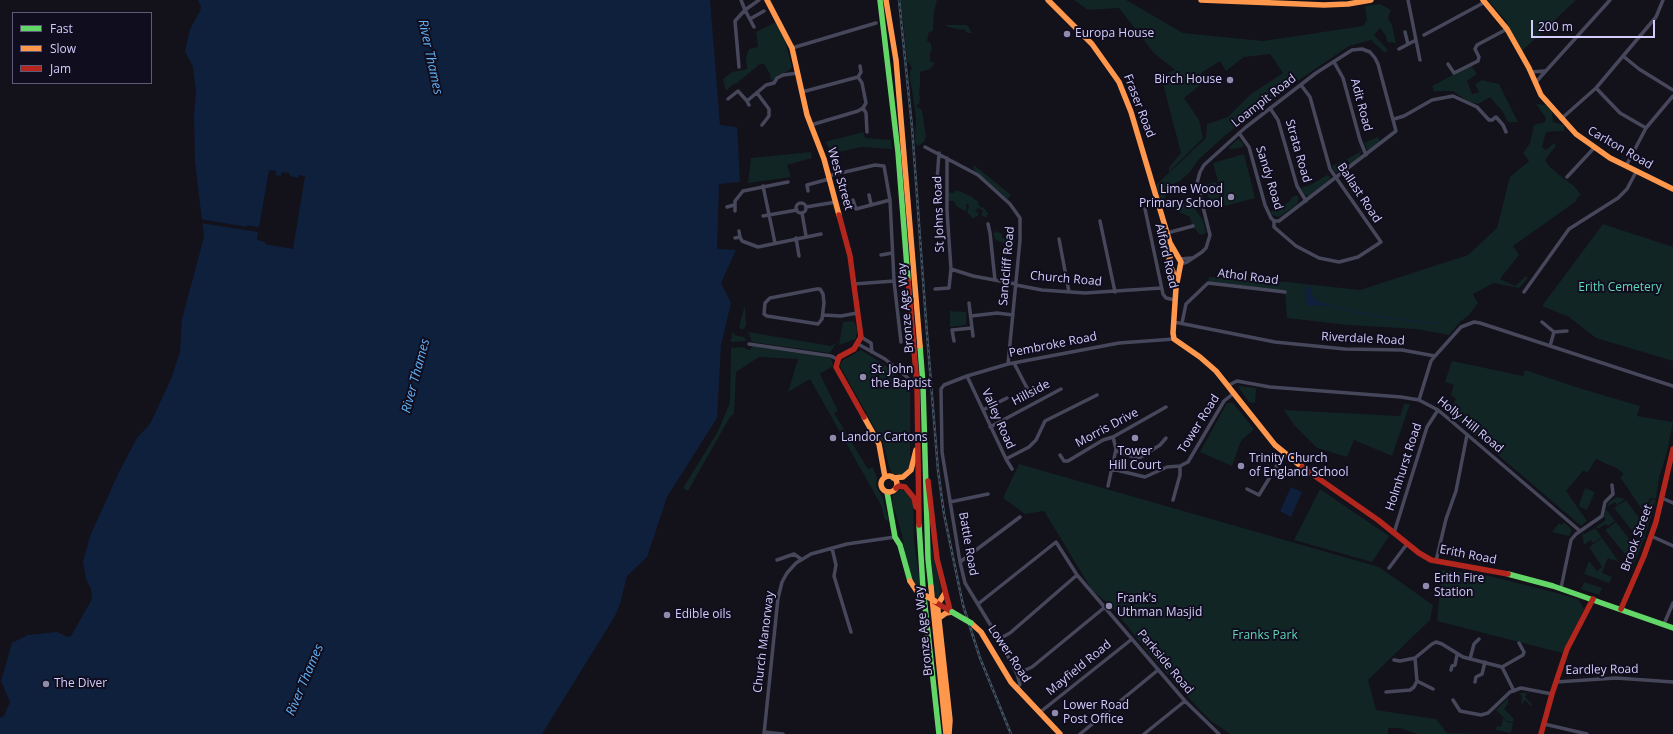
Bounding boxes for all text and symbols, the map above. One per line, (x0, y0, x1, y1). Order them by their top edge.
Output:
legend (12, 12, 152, 84)
scale bar (1533, 12, 1657, 38)
water label: River Thames (414, 18, 446, 96)
text: 200 m (1538, 18, 1573, 35)
text: Fast (50, 20, 73, 37)
place label: Europa House (1075, 27, 1154, 41)
marker: Europa House (1062, 29, 1072, 39)
text: Slow (50, 40, 76, 57)
text: Jam (50, 60, 71, 77)
street label: Loampit Road (1229, 71, 1299, 131)
street label: Fraser Road (1120, 72, 1158, 140)
place label: Birch House (1154, 73, 1222, 87)
marker: Birch House (1225, 75, 1235, 85)
street label: Adit Road (1347, 77, 1375, 133)
street label: Strata Road (1282, 118, 1314, 184)
street label: Carlton Road (1585, 124, 1655, 172)
street label: Sandy Road (1253, 144, 1285, 212)
street label: West Street (824, 146, 856, 212)
street label: Ballast Road (1334, 160, 1384, 226)
street label: St Johns Road (930, 175, 948, 253)
place label: Lime Wood Primary School (1139, 183, 1223, 211)
marker: Lime Wood Primary School (1226, 192, 1236, 202)
street label: Alford Road (1152, 222, 1180, 290)
street label: Sandcliff Road (996, 226, 1018, 306)
street label: Bronze Age Way (895, 262, 917, 354)
street label: Athol Road (1217, 266, 1279, 288)
street label: Church Road (1029, 269, 1103, 289)
park label: Erith Cemetery (1578, 281, 1662, 295)
street label: Pembroke Road (1008, 329, 1098, 361)
street label: Riverdale Road (1321, 330, 1405, 348)
water label: River Thames (399, 337, 433, 415)
place label: St. John the Baptist (871, 363, 932, 391)
marker: St. John the Baptist (858, 372, 868, 382)
street label: Hillside (1010, 377, 1052, 409)
street label: Valley Road (978, 387, 1018, 451)
street label: Tower Road (1175, 392, 1223, 456)
street label: Holly Hill Road (1434, 394, 1506, 456)
street label: Morris Drive (1073, 405, 1141, 451)
street label: Holmhurst Road (1383, 421, 1425, 513)
place label: Landor Cartons (841, 431, 928, 445)
marker: Landor Cartons (828, 433, 838, 443)
marker: Tower Hill Court (1130, 433, 1140, 443)
place label: Tower Hill Court (1109, 445, 1161, 473)
place label: Trinity Church of England School (1249, 452, 1349, 480)
marker: Trinity Church of England School (1236, 461, 1246, 471)
street label: Brook Street (1618, 503, 1656, 573)
street label: Battle Road (955, 511, 981, 577)
street label: Erith Road (1438, 542, 1498, 568)
place label: Erith Fire Station (1434, 572, 1484, 600)
marker: Erith Fire Station (1421, 581, 1431, 591)
street label: Bronze Age Way (912, 585, 936, 677)
street label: Church Manorway (751, 590, 777, 694)
place label: Frank's Uthman Masjid (1117, 592, 1202, 620)
marker: Frank's Uthman Masjid (1104, 601, 1114, 611)
place label: Edible oils (675, 608, 731, 622)
marker: Edible oils (662, 610, 672, 620)
street label: Lower Road (985, 623, 1033, 685)
street label: Parkside Road (1134, 627, 1196, 697)
park label: Franks Park (1232, 629, 1298, 643)
street label: Mayfield Road (1044, 637, 1114, 699)
water label: River Thames (283, 642, 327, 718)
street label: Eardley Road (1565, 662, 1639, 678)
place label: The Diver (54, 677, 107, 691)
marker: The Diver (41, 679, 51, 689)
place label: Lower Road Post Office (1063, 699, 1129, 727)
marker: Lower Road Post Office (1050, 708, 1060, 718)

